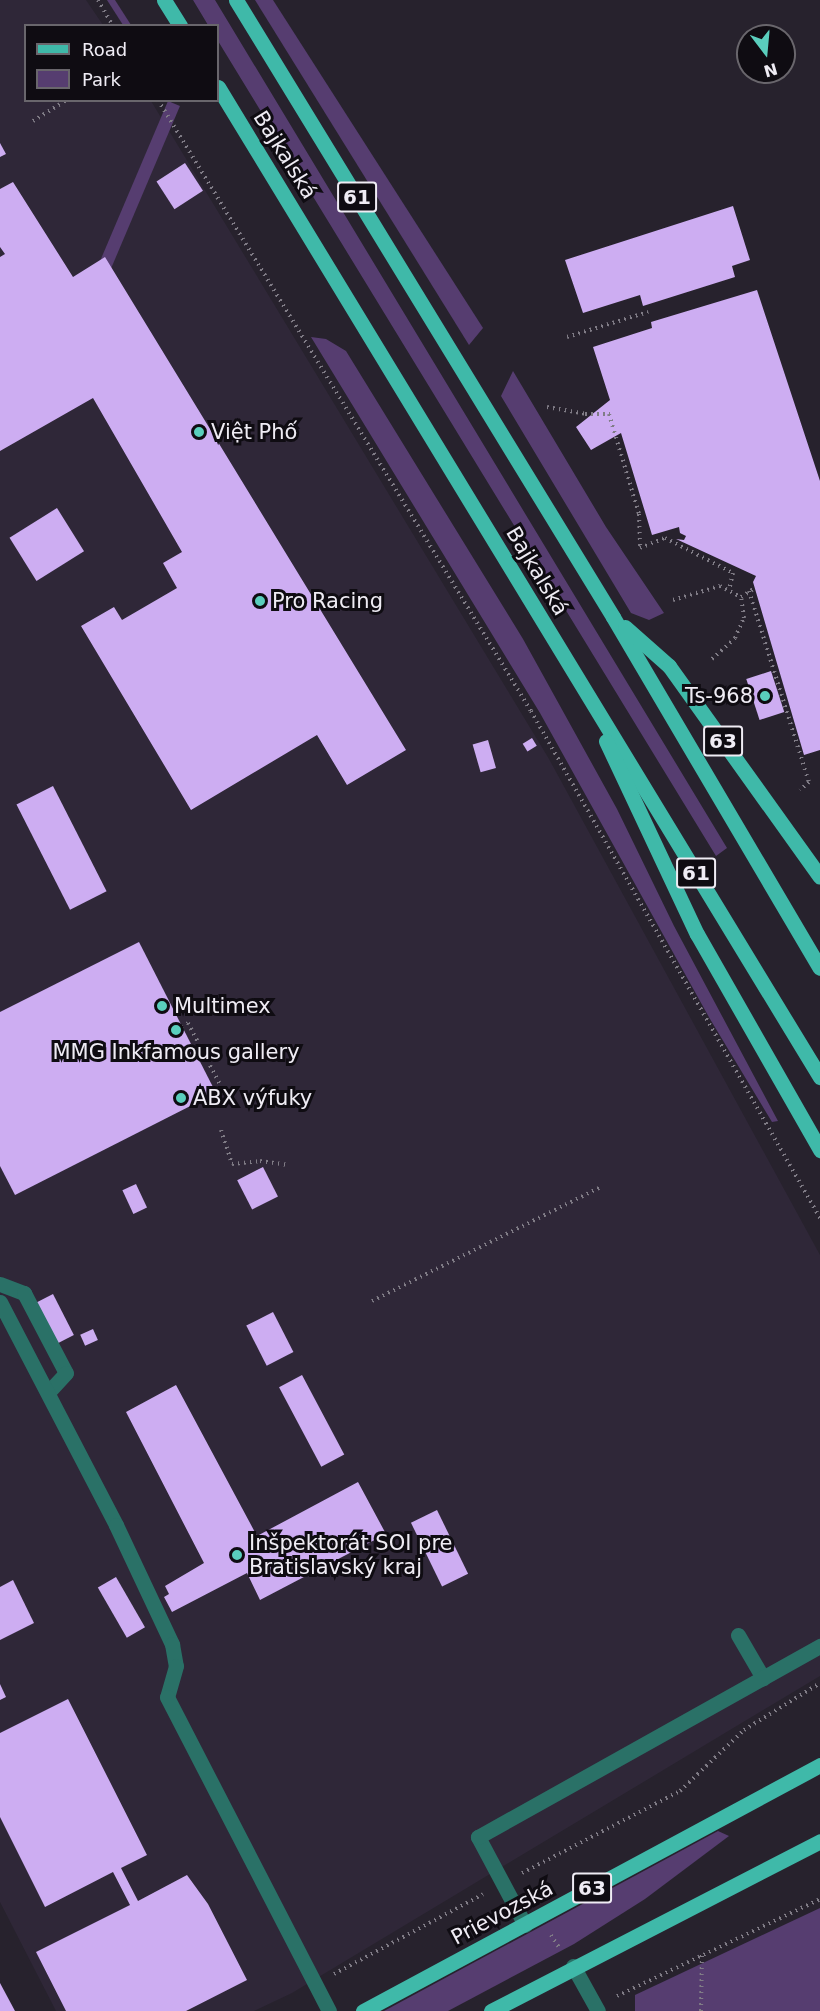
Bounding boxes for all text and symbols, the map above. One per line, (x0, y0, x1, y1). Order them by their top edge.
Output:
legend (24, 24, 219, 102)
north arrow (736, 24, 796, 84)
text: Road (82, 39, 127, 60)
text: N (762, 59, 780, 81)
text: Park (82, 69, 121, 90)
street label: Bajkalská (248, 106, 322, 204)
road number: 61 (336, 180, 378, 214)
place label: Việt Phố (211, 419, 297, 445)
marker: Việt Phố (192, 425, 206, 439)
street label: Bajkalská (501, 522, 573, 620)
place label: Pro Racing (272, 588, 383, 614)
marker: Pro Racing (253, 594, 267, 608)
place label: Ts-968 (685, 683, 753, 709)
marker: Ts-968 (758, 689, 772, 703)
road number: 63 (702, 724, 744, 758)
road number: 61 (675, 856, 717, 890)
place label: Multimex (174, 993, 271, 1019)
marker: Multimex (155, 999, 169, 1013)
marker: MMG Inkfamous gallery (169, 1023, 183, 1037)
place label: MMG Inkfamous gallery (52, 1039, 300, 1065)
place label: ABX výfuky (193, 1085, 312, 1111)
marker: ABX výfuky (174, 1091, 188, 1105)
place label: Inšpektorát SOI pre Bratislavský kraj (249, 1530, 452, 1580)
marker: Inšpektorát SOI pre Bratislavský kraj (230, 1548, 244, 1562)
road number: 63 (571, 1871, 613, 1905)
street label: Prievozská (447, 1876, 557, 1950)

